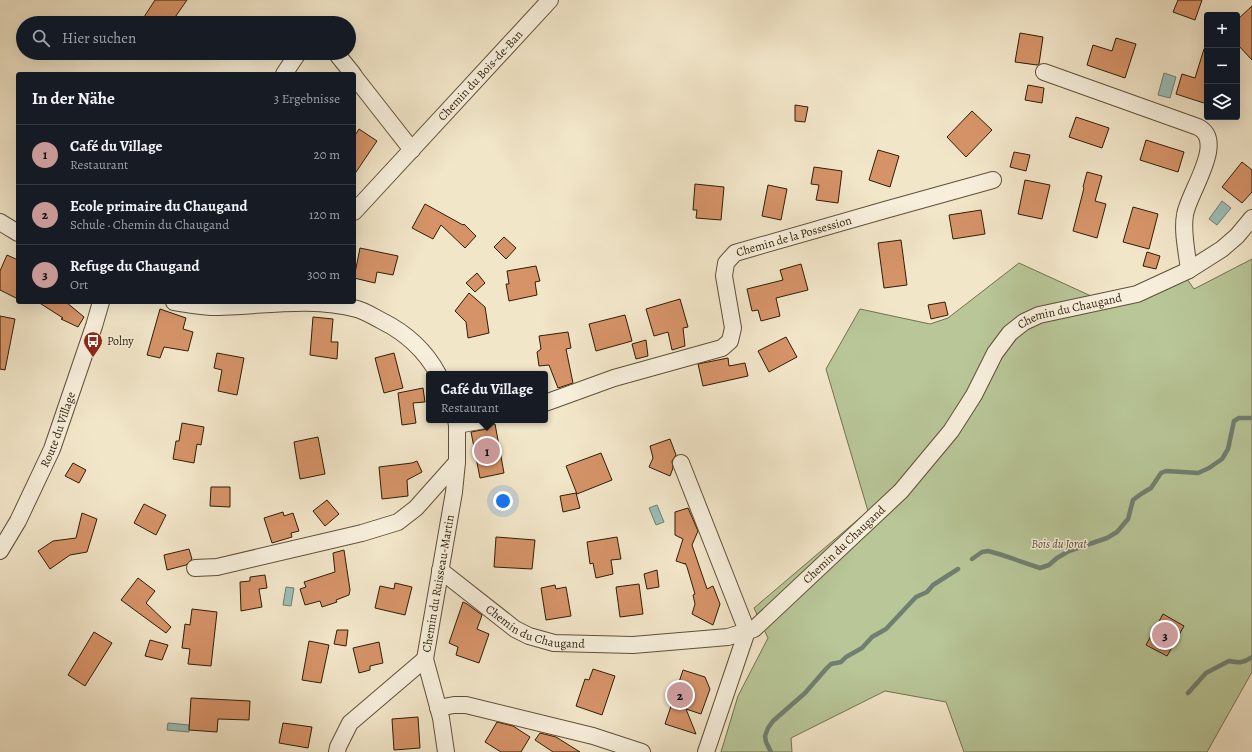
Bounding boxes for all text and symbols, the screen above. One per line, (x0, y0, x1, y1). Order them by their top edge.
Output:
map controls (1204, 12, 1240, 120)
button: + (1204, 12, 1240, 48)
search box (16, 16, 356, 60)
street label: Chemin du Bois-de-Ban (434, 26, 527, 124)
icon: search (30, 27, 52, 49)
text: Hier suchen (62, 28, 136, 48)
button: − (1204, 48, 1240, 84)
button: layers (1204, 84, 1240, 120)
text: In der Nähe (32, 87, 115, 110)
text: 3 Ergebnisse (274, 90, 340, 107)
text: Café du Village (70, 136, 163, 156)
text: 1 (43, 146, 47, 163)
text: 20 m (314, 146, 340, 163)
text: Restaurant (70, 156, 128, 173)
text: Ecole primaire du Chaugand (70, 196, 247, 216)
text: 2 (42, 206, 48, 223)
text: 120 m (309, 206, 340, 223)
street label: Chemin de la Possession (734, 212, 854, 260)
text: Schule · Chemin du Chaugand (70, 216, 229, 233)
text: Refuge du Chaugand (70, 256, 199, 276)
text: 3 (42, 266, 48, 283)
text: 300 m (307, 266, 340, 283)
text: Ort (70, 276, 88, 293)
street label: Chemin du Chaugand (1014, 289, 1124, 332)
bus stop icon: Polny (82, 330, 104, 358)
place label: Polny (107, 333, 134, 349)
popup (426, 371, 548, 423)
text: Café du Village (441, 379, 533, 399)
street label: Route du Village (36, 389, 79, 470)
text: Restaurant (441, 399, 499, 416)
pin: 1 (474, 436, 500, 466)
your location (493, 491, 513, 511)
street label: Chemin du Chaugand (799, 502, 889, 587)
street label: Chemin du Ruisseau-Martin (418, 513, 458, 654)
park label: Bois du Jorat (1031, 536, 1087, 552)
street label: Chemin du Chaugand (482, 601, 585, 652)
pin: 3 (1152, 620, 1178, 650)
pin: 2 (667, 680, 693, 710)

